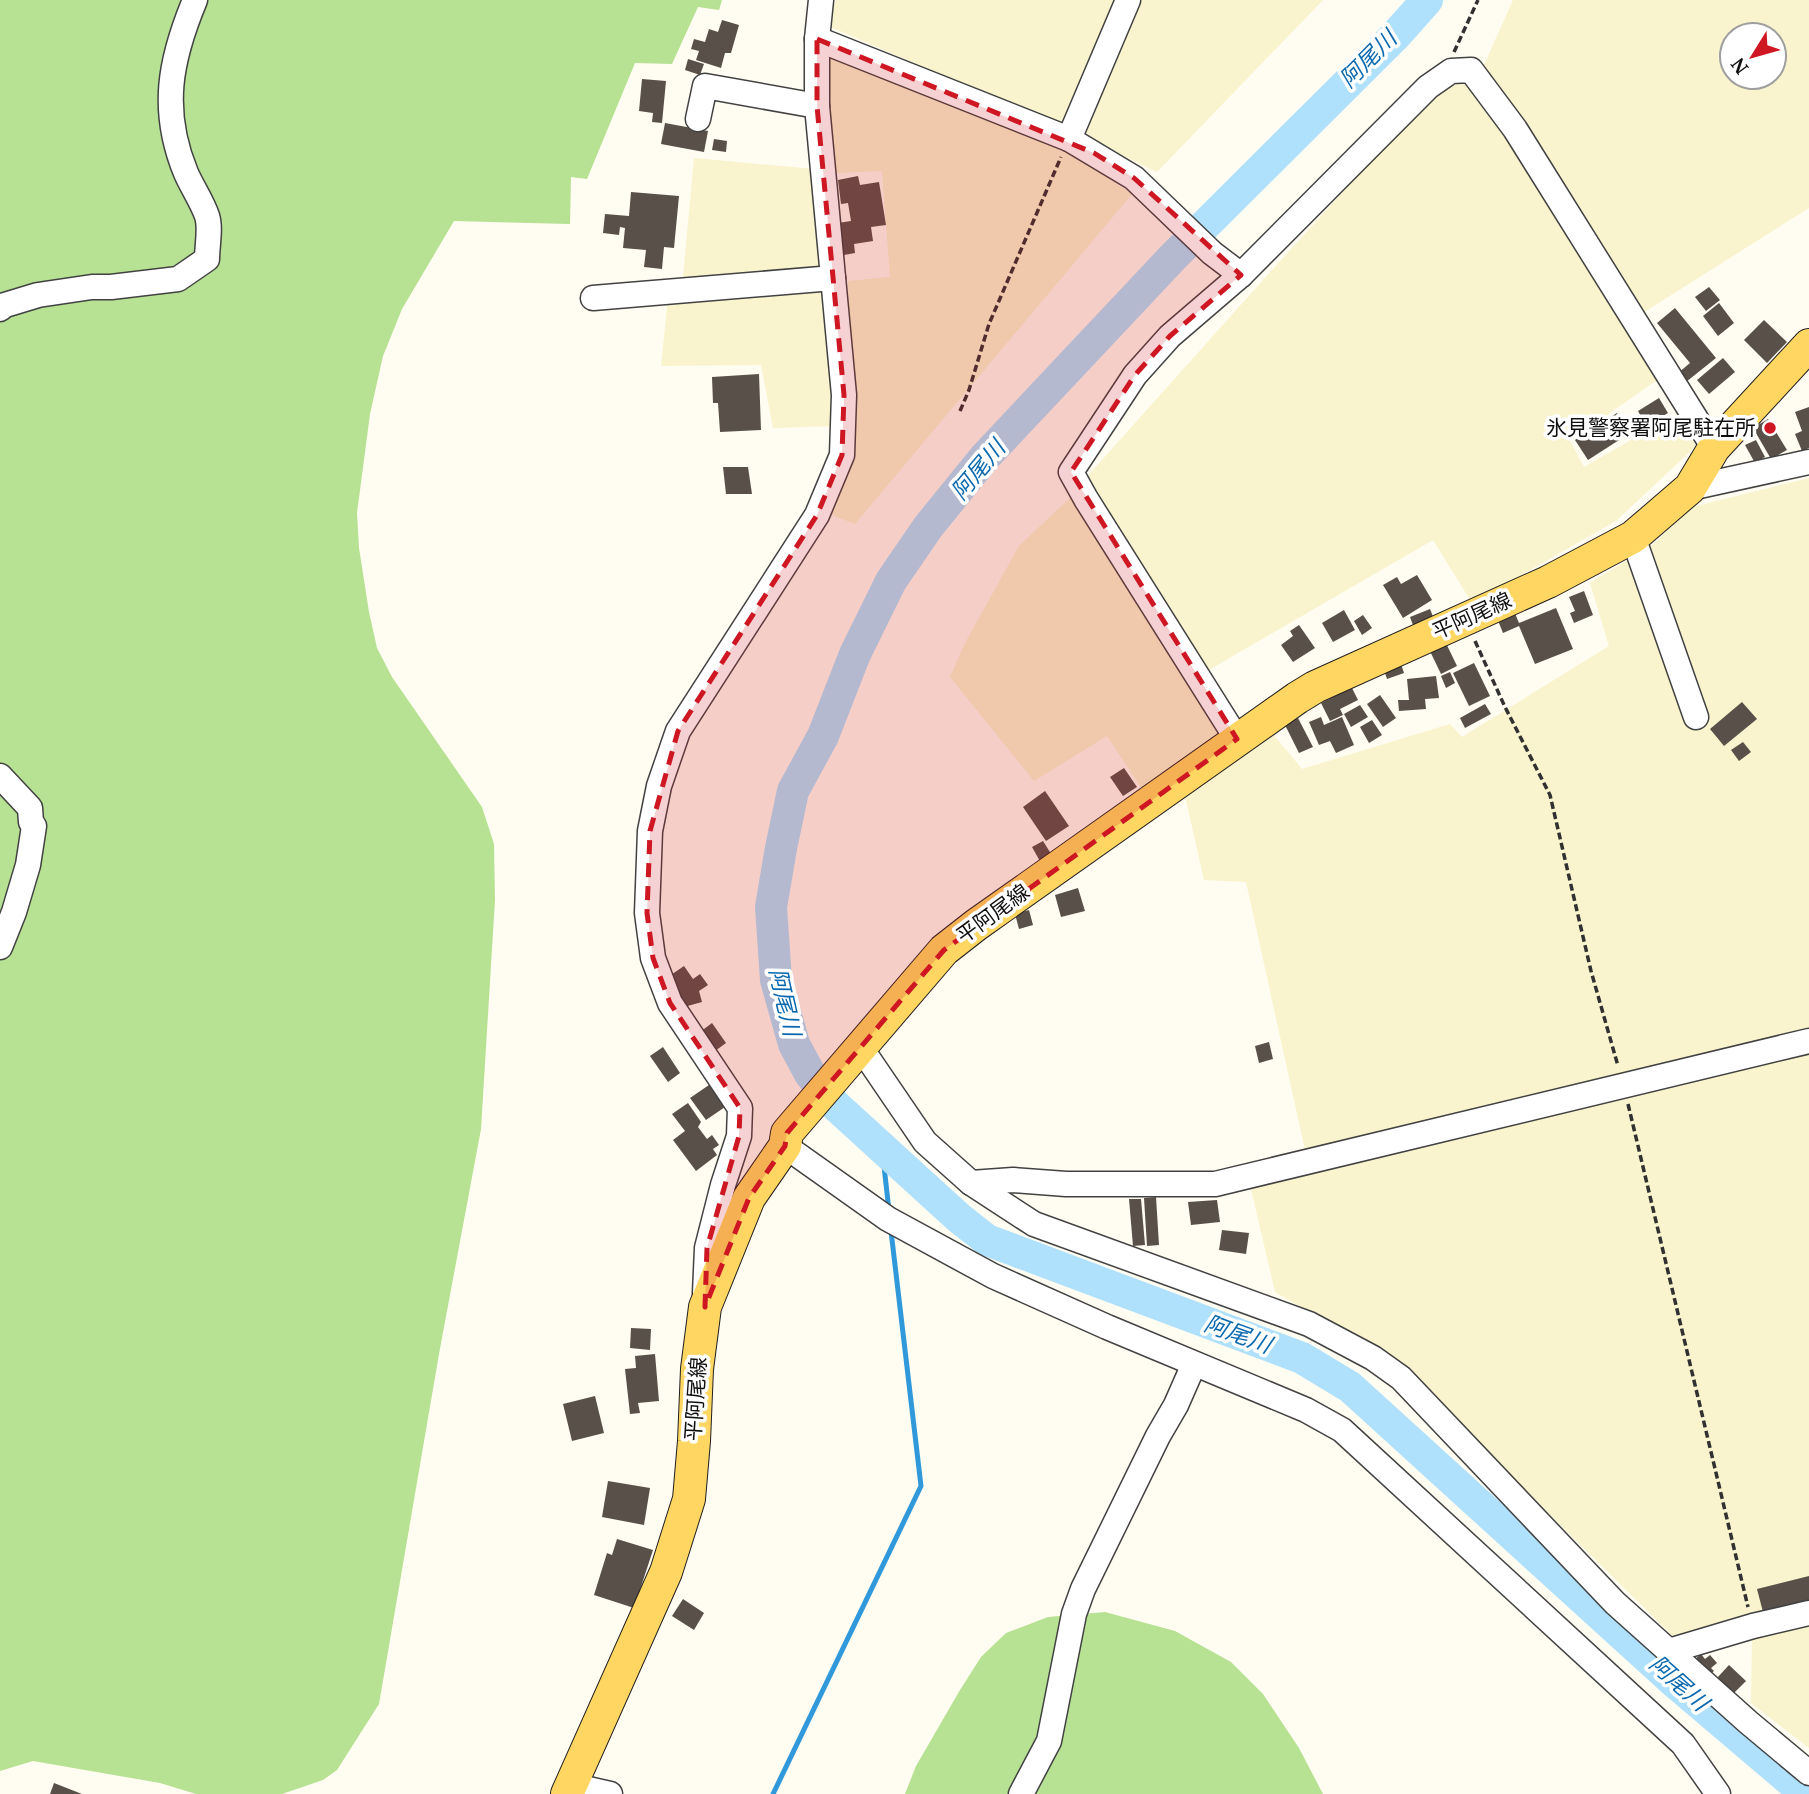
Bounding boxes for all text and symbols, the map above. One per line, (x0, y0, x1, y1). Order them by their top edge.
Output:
water label: 阿尾川 (1332, 21, 1405, 94)
north arrow (1718, 21, 1788, 91)
text: N (1724, 53, 1753, 80)
place label: 氷見警察署阿尾駐在所 (1546, 413, 1756, 441)
marker: 氷見警察署阿尾駐在所 (1762, 420, 1778, 436)
water label: 阿尾川 (944, 431, 1014, 506)
street label: 平阿尾線 (1428, 585, 1516, 645)
street label: 平阿尾線 (950, 877, 1035, 949)
water label: 阿尾川 (763, 965, 809, 1042)
water label: 阿尾川 (1200, 1307, 1279, 1361)
street label: 平阿尾線 (678, 1356, 712, 1442)
water label: 阿尾川 (1643, 1648, 1718, 1719)

